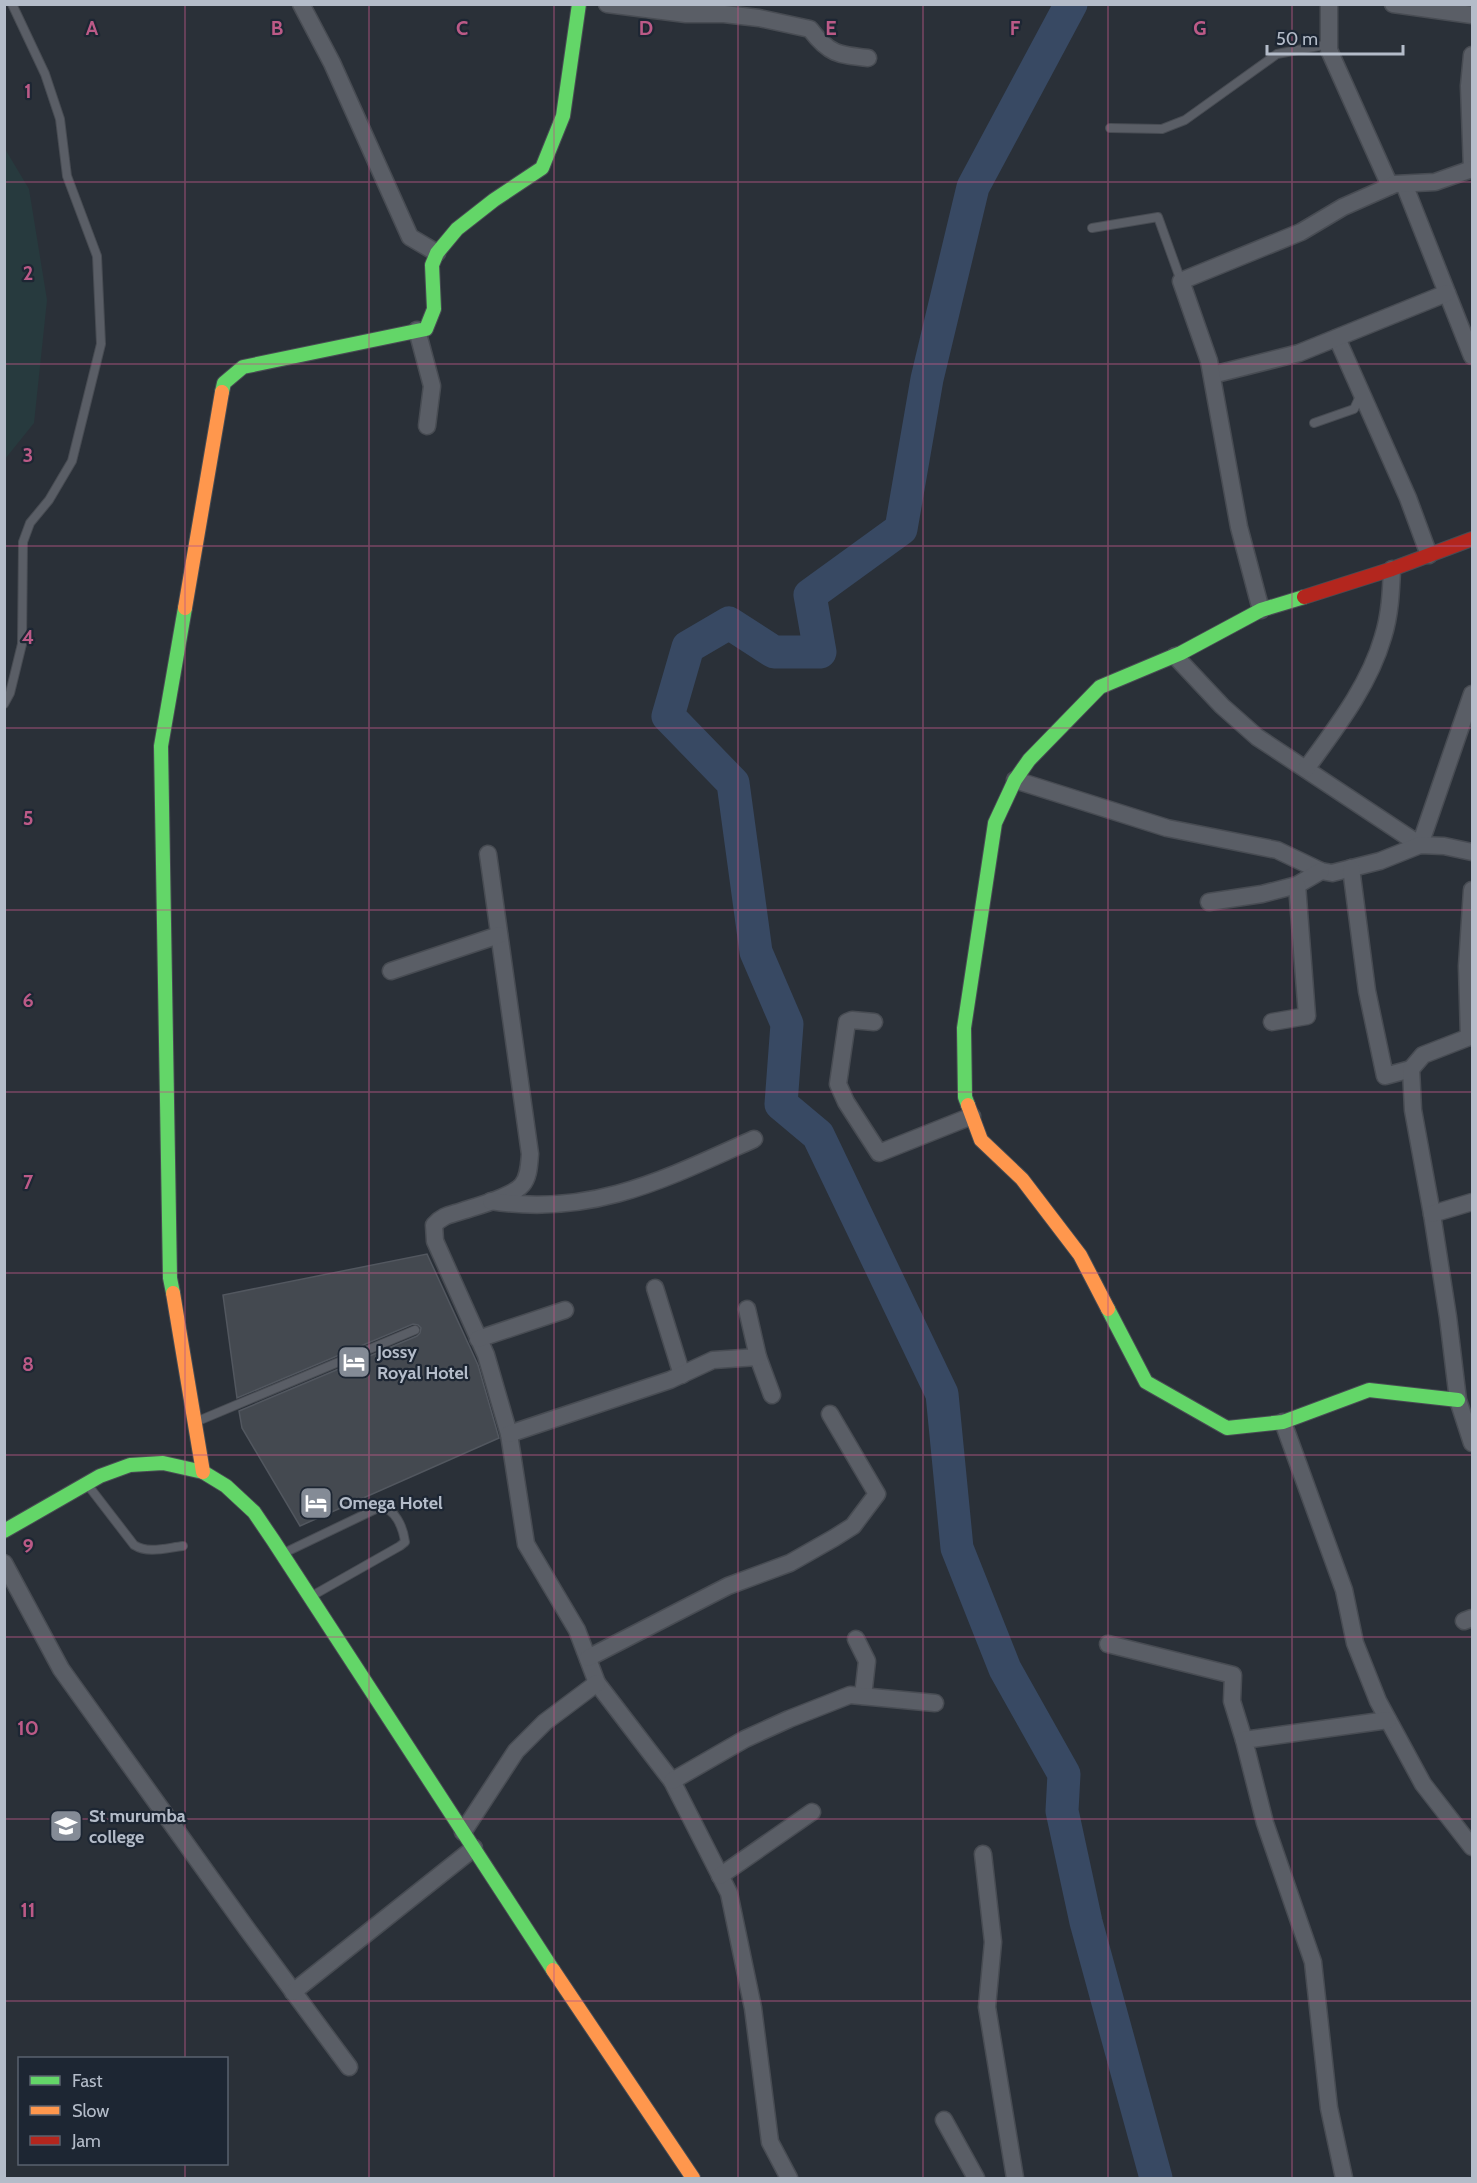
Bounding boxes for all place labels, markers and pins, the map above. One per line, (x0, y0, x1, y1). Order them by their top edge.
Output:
place label: Jossy Royal Hotel (376, 1341, 469, 1384)
hotel icon: Jossy Royal Hotel (336, 1344, 372, 1380)
hotel icon: Omega Hotel (298, 1485, 334, 1521)
place label: Omega Hotel (339, 1492, 443, 1514)
place label: St murumba college (89, 1805, 186, 1848)
school or university icon: St murumba college (48, 1808, 84, 1844)

